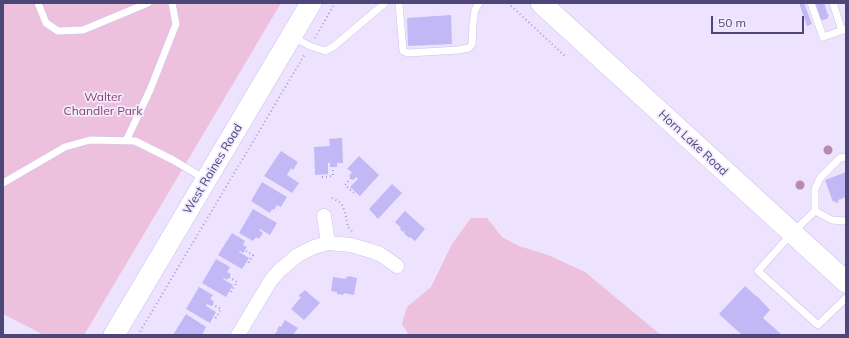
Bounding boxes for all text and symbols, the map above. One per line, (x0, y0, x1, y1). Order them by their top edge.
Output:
scale bar (713, 8, 806, 34)
text: 50 m (718, 15, 746, 30)
park label: Walter Chandler Park (64, 90, 142, 118)
street label: Horn Lake Road (655, 107, 731, 179)
street label: West Raines Road (180, 121, 246, 217)

